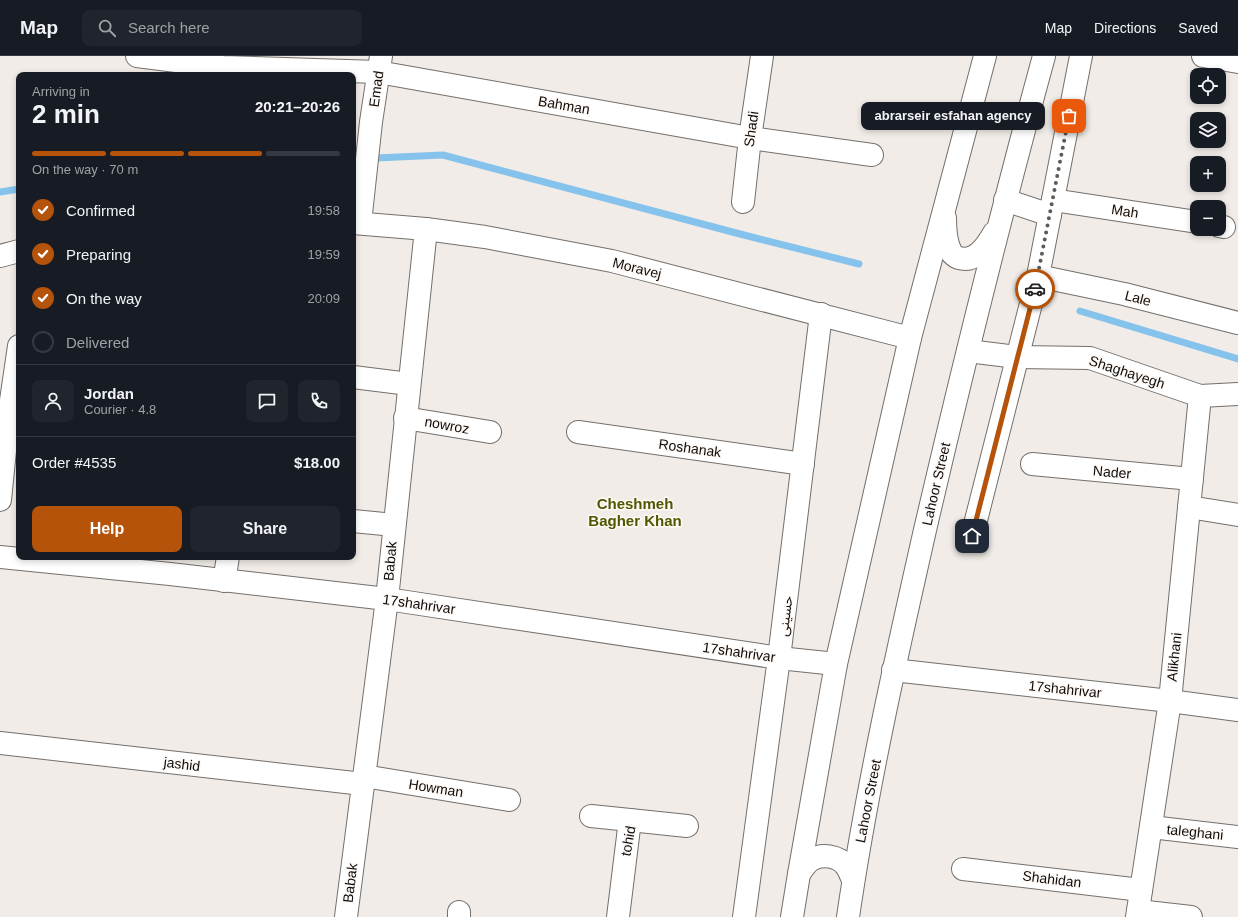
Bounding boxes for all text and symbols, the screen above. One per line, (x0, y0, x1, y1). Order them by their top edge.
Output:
search box (82, 10, 362, 46)
text: Map (20, 17, 58, 38)
icon: search (96, 17, 118, 39)
text: Search here (128, 19, 210, 36)
text: Map (1045, 20, 1072, 36)
text: Directions (1094, 20, 1156, 36)
text: Saved (1178, 20, 1218, 36)
map controls (1190, 68, 1226, 236)
button: locate (1190, 68, 1226, 104)
street label: Emad (366, 70, 386, 108)
text: Arriving in (32, 84, 90, 99)
street label: Bahman (537, 93, 591, 117)
text: 20:21–20:26 (255, 98, 340, 115)
text: 2 min (32, 99, 100, 129)
pin (1052, 99, 1086, 133)
callout: abrarseir esfahan agency (861, 102, 1045, 130)
icon: bag (1058, 105, 1080, 127)
text: abrarseir esfahan agency (875, 108, 1031, 123)
street label: Shadi (741, 110, 761, 148)
button: layers (1190, 112, 1226, 148)
button: + (1190, 156, 1226, 192)
text: On the way · 70 m (32, 162, 138, 177)
icon: check (32, 199, 54, 221)
button: − (1190, 200, 1226, 236)
street label: Mah (1110, 201, 1140, 221)
text: Confirmed (66, 202, 135, 219)
text: 19:58 (307, 203, 340, 218)
icon: check (32, 243, 54, 265)
text: Preparing (66, 246, 131, 263)
text: 19:59 (307, 247, 340, 262)
street label: Moravej (611, 254, 663, 282)
courier (1015, 269, 1055, 309)
icon: car (1024, 278, 1046, 300)
icon: check (32, 287, 54, 309)
street label: Lale (1123, 287, 1153, 309)
text: On the way (66, 290, 142, 307)
text: 20:09 (307, 291, 340, 306)
text: Delivered (66, 334, 129, 351)
street label: Shaghayegh (1087, 352, 1167, 392)
button: person (32, 380, 74, 422)
button: chat (246, 380, 288, 422)
button: phone (298, 380, 340, 422)
text: Jordan (84, 385, 134, 402)
text: Courier · 4.8 (84, 402, 156, 417)
street label: nowroz (423, 413, 471, 437)
street label: Roshanak (658, 436, 723, 460)
street label: Lahoor Street (919, 441, 953, 527)
text: Order #4535 (32, 454, 116, 471)
text: $18.00 (294, 454, 340, 471)
street label: Nader (1092, 462, 1132, 482)
district label: Cheshmeh Bagher Khan (588, 495, 682, 529)
button: Help (32, 506, 182, 552)
button: Share (190, 506, 340, 552)
pin (955, 519, 989, 553)
icon: home (961, 525, 983, 547)
street label: Babak (380, 540, 400, 581)
street label: 17shahrivar (382, 591, 457, 617)
street label: حسینی (775, 595, 796, 637)
street label: Alikhani (1163, 632, 1185, 682)
street label: 17shahrivar (702, 639, 777, 665)
street label: 17shahrivar (1028, 677, 1103, 701)
street label: jashid (162, 754, 201, 774)
street label: Lahoor Street (852, 758, 884, 844)
street label: Howman (407, 776, 465, 800)
street label: taleghani (1166, 821, 1224, 843)
street label: tohid (617, 825, 639, 857)
street label: Babak (340, 861, 360, 904)
street label: Shahidan (1022, 867, 1082, 891)

